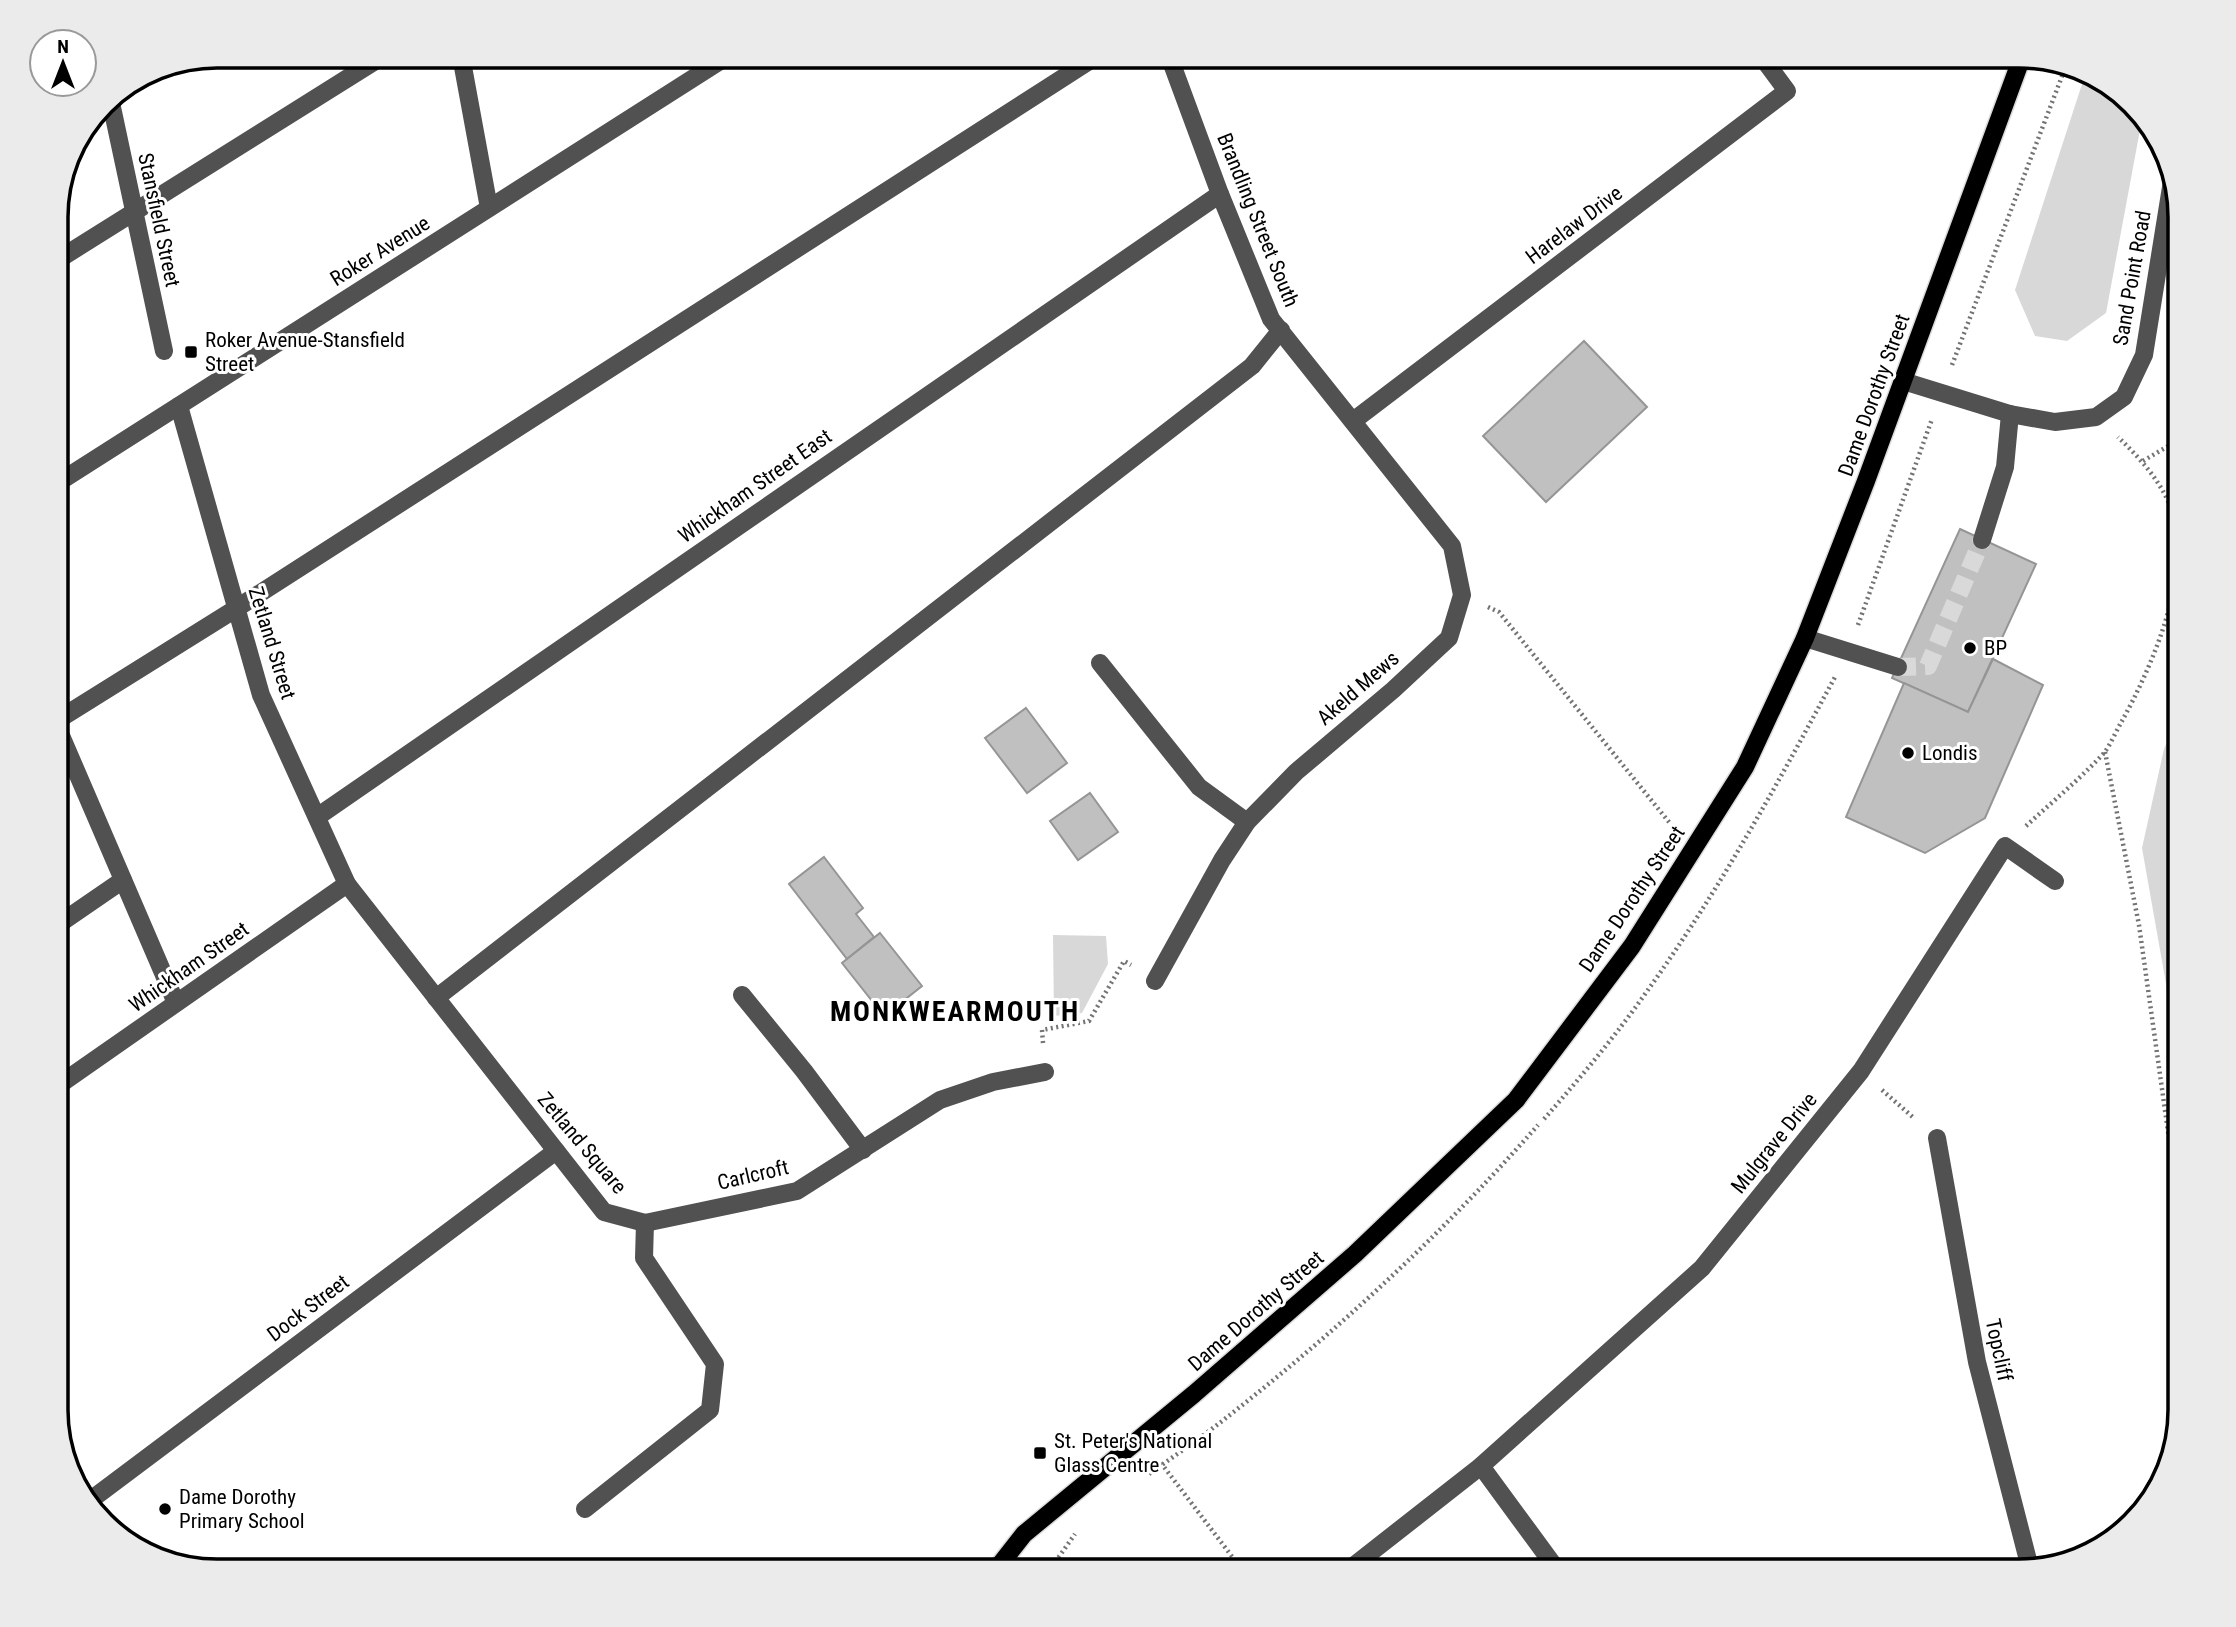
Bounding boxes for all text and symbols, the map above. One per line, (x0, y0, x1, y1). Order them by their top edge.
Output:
north arrow (28, 28, 98, 98)
text: N (57, 35, 69, 58)
street label: Brandling Street South (1212, 130, 1304, 310)
street label: Stansfield Street (133, 151, 185, 289)
street label: Harelaw Drive (1521, 181, 1627, 269)
street label: Sand Point Road (2108, 209, 2156, 347)
street label: Roker Avenue (326, 211, 434, 291)
street label: Dame Dorothy Street (1833, 311, 1915, 479)
place label: Roker Avenue-Stansfield Street (205, 328, 405, 376)
marker: Roker Avenue-Stansfield Street (183, 344, 199, 360)
street label: Whickham Street East (674, 424, 836, 548)
street label: Zetland Street (244, 584, 300, 702)
place label: BP (1984, 636, 2007, 660)
marker: BP (1962, 640, 1978, 656)
street label: Akeld Mews (1312, 646, 1404, 730)
place label: Londis (1922, 741, 1978, 765)
marker: Londis (1900, 745, 1916, 761)
street label: Dame Dorothy Street (1574, 821, 1690, 977)
street label: Whickham Street (125, 917, 253, 1017)
district label: MONKWEARMOUTH (830, 995, 1080, 1028)
street label: Zetland Square (533, 1087, 631, 1199)
street label: Mulgrave Drive (1726, 1088, 1822, 1198)
street label: Carlcroft (715, 1155, 791, 1195)
street label: Dame Dorothy Street (1184, 1246, 1328, 1376)
street label: Dock Street (263, 1270, 353, 1346)
street label: Topcliff (1981, 1316, 2017, 1384)
place label: St. Peter's National Glass Centre (1054, 1429, 1212, 1477)
marker: St. Peter's National Glass Centre (1032, 1445, 1048, 1461)
place label: Dame Dorothy Primary School (179, 1485, 305, 1533)
marker: Dame Dorothy Primary School (157, 1501, 173, 1517)

